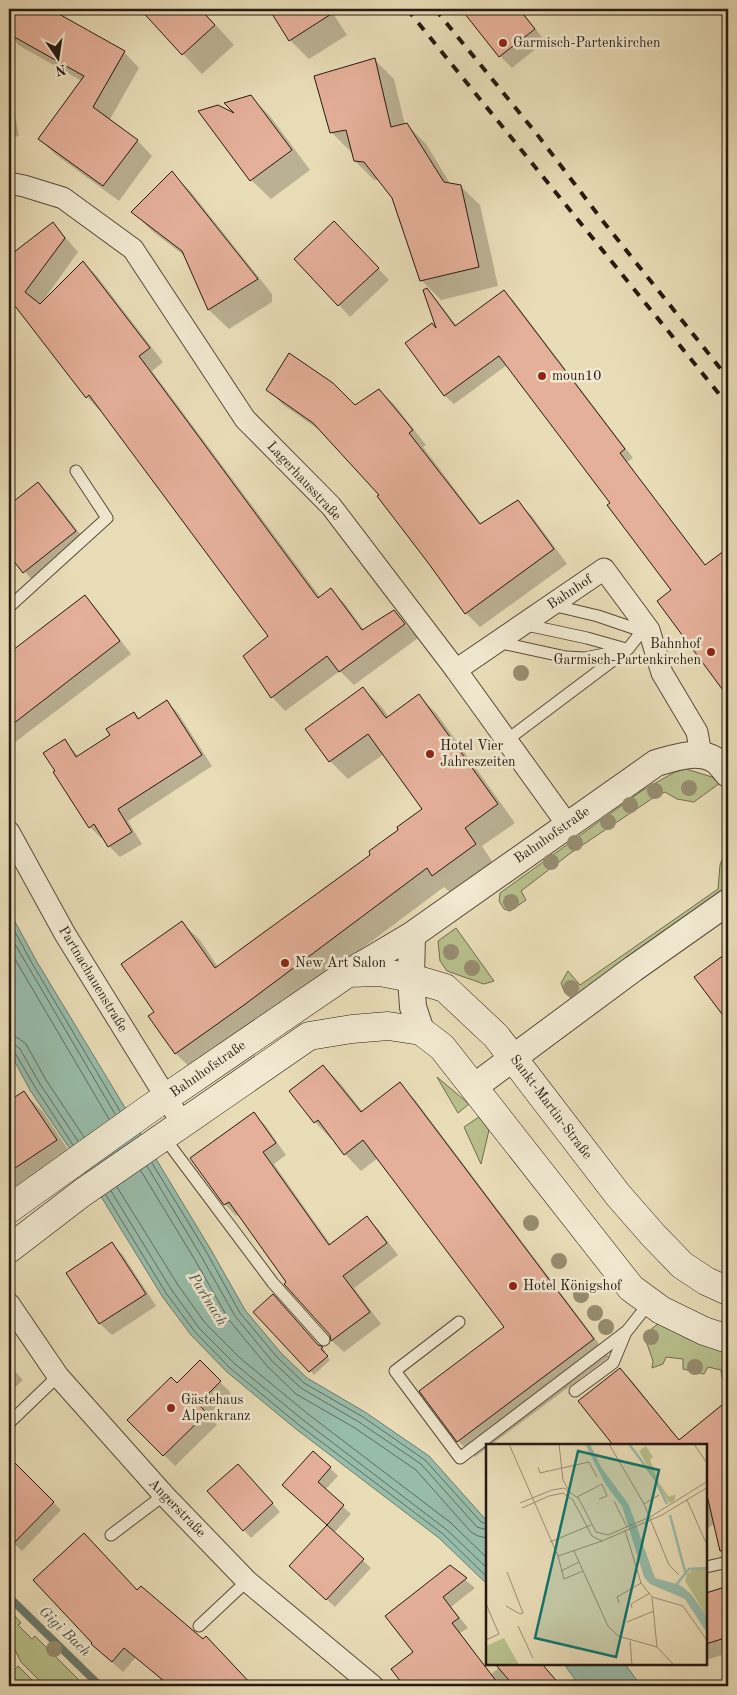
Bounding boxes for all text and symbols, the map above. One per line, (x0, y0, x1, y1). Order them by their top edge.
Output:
north arrow (32, 32, 82, 82)
place label: Garmisch-Partenkirchen (513, 36, 661, 50)
marker: Garmisch-Partenkirchen (497, 37, 509, 49)
text: N (54, 62, 67, 78)
place label: moun10 (552, 369, 601, 383)
marker: moun10 (536, 370, 548, 382)
street label: Lagerhausstraße (264, 439, 344, 523)
street label: Bahnhof (545, 571, 596, 612)
place label: Bahnhof Garmisch-Partenkirchen (553, 637, 702, 667)
marker: Bahnhof Garmisch-Partenkirchen (705, 646, 717, 658)
place label: Hotel Vier Jahreszeiten (440, 739, 516, 769)
marker: Hotel Vier Jahreszeiten (424, 748, 436, 760)
street label: Bahnhofstraße (512, 804, 592, 866)
street label: Partnachauenstraße (56, 924, 130, 1034)
place label: New Art Salon (295, 956, 387, 970)
marker: New Art Salon (279, 957, 291, 969)
street label: Bahnhofstraße (168, 1038, 248, 1100)
street label: Sankt-Martin-Straße (507, 1052, 595, 1162)
water label: Partnach (184, 1270, 229, 1329)
place label: Hotel Königshof (523, 1279, 623, 1293)
marker: Hotel Königshof (507, 1280, 519, 1292)
place label: Gästehaus Alpenkranz (181, 1393, 250, 1423)
marker: Gästehaus Alpenkranz (165, 1402, 177, 1414)
inset map (486, 1444, 707, 1665)
street label: Angerstraße (146, 1476, 208, 1540)
water label: Gigi Bach (35, 1604, 93, 1660)

